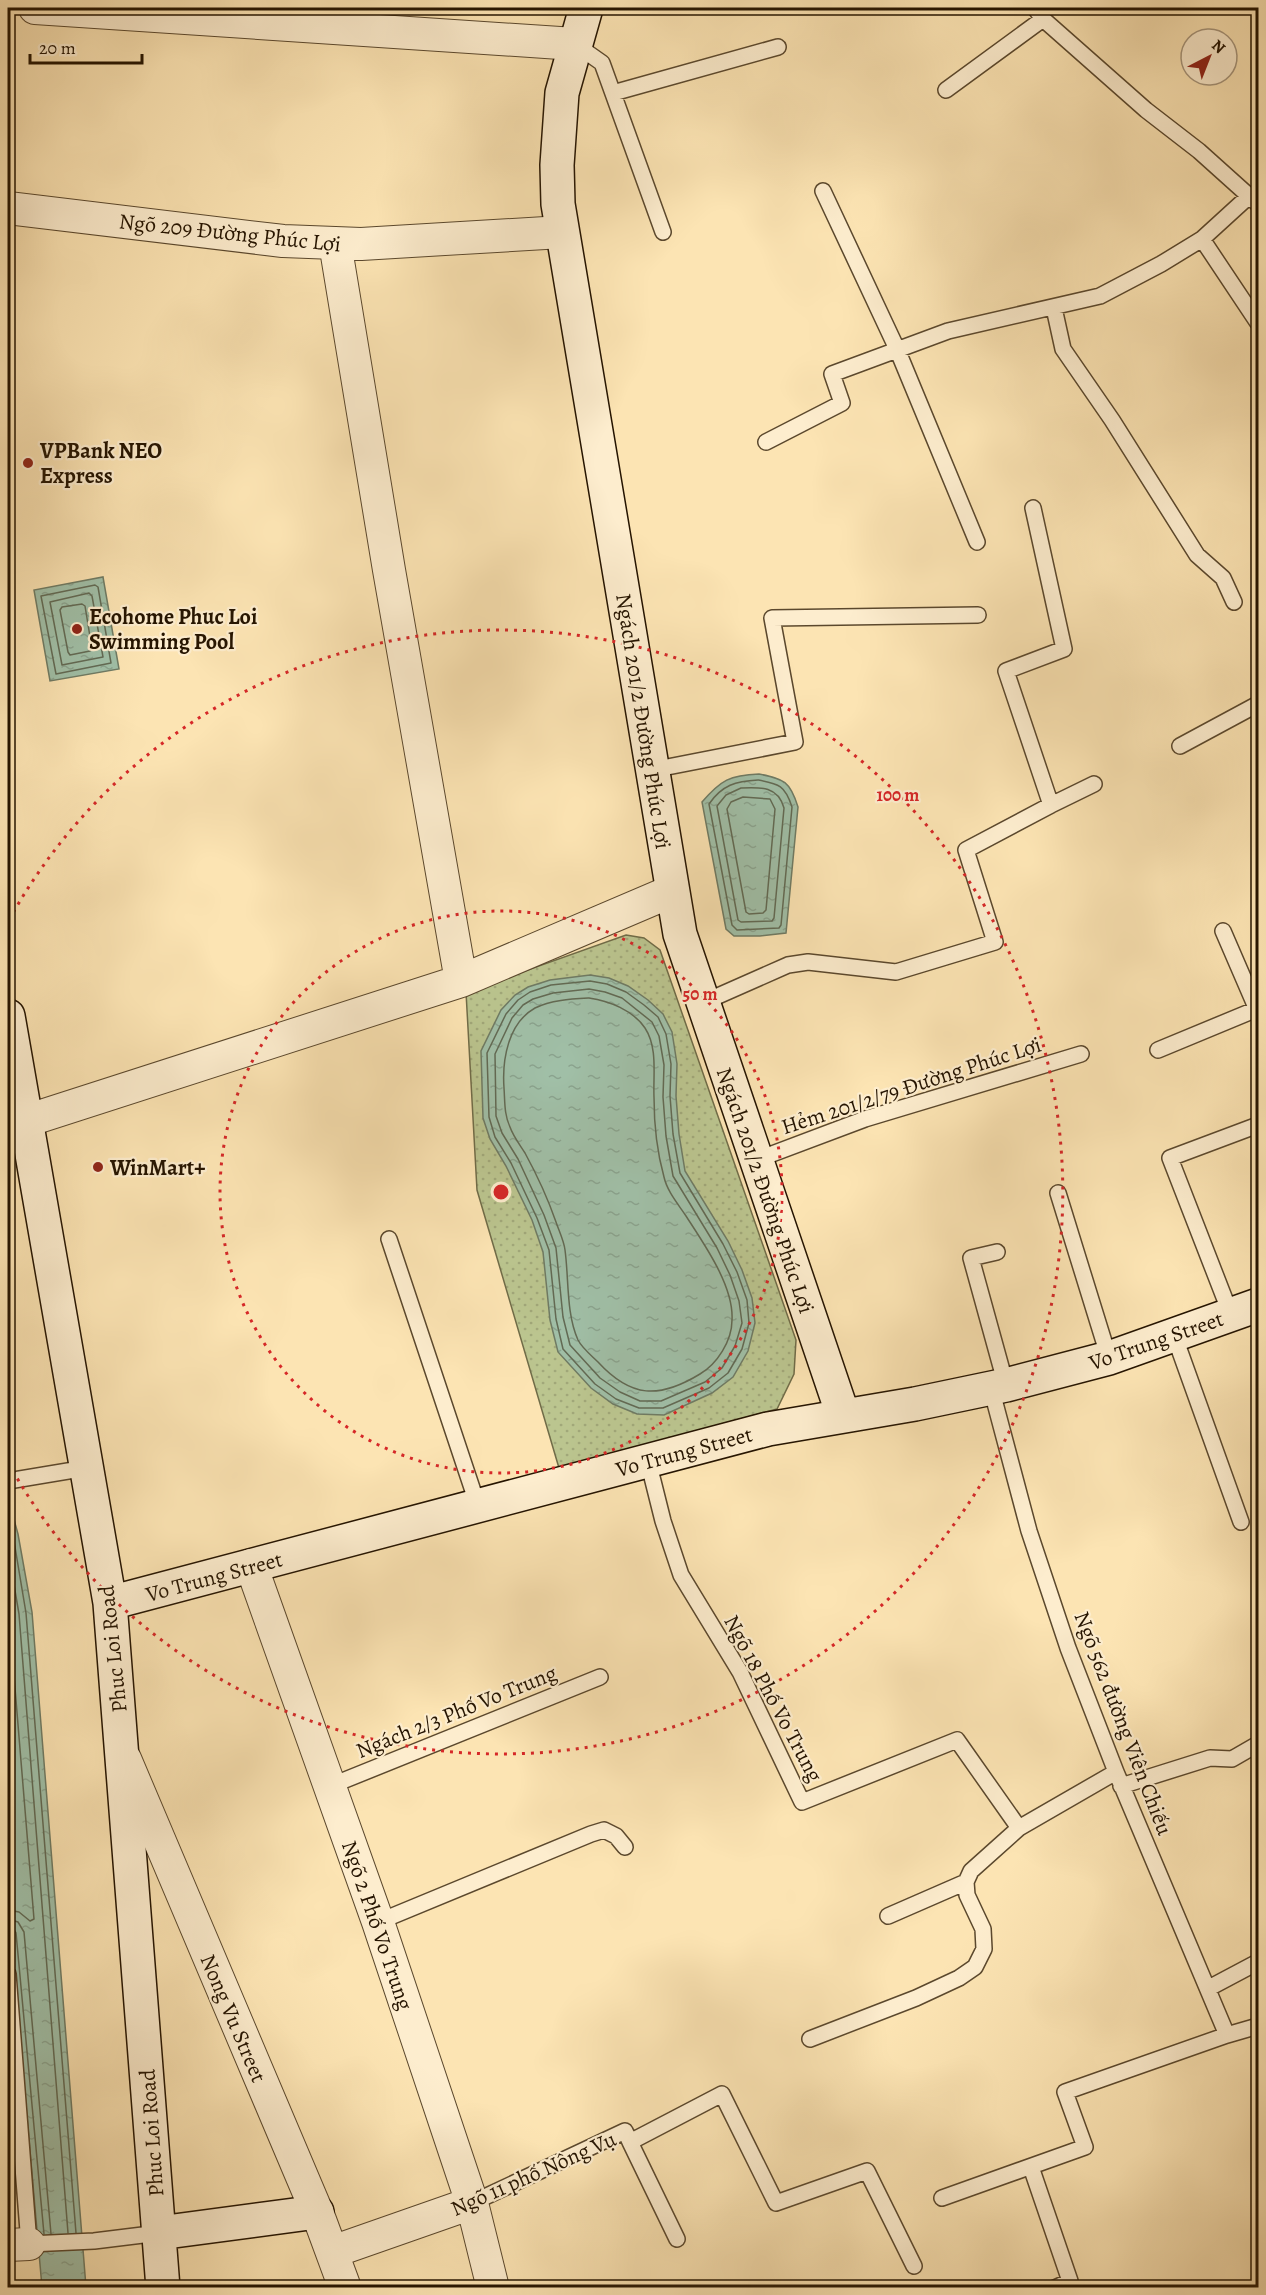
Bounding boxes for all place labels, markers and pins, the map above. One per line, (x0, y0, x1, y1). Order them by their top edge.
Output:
place label: VPBank NEO Express (39, 436, 162, 491)
marker: VPBank NEO Express (21, 456, 35, 470)
place label: Ecohome Phuc Loi Swimming Pool (89, 602, 257, 657)
marker: Ecohome Phuc Loi Swimming Pool (70, 622, 84, 636)
place label: WinMart+ (109, 1153, 205, 1183)
marker: WinMart+ (91, 1160, 105, 1174)
centre of rings (491, 1182, 511, 1202)

